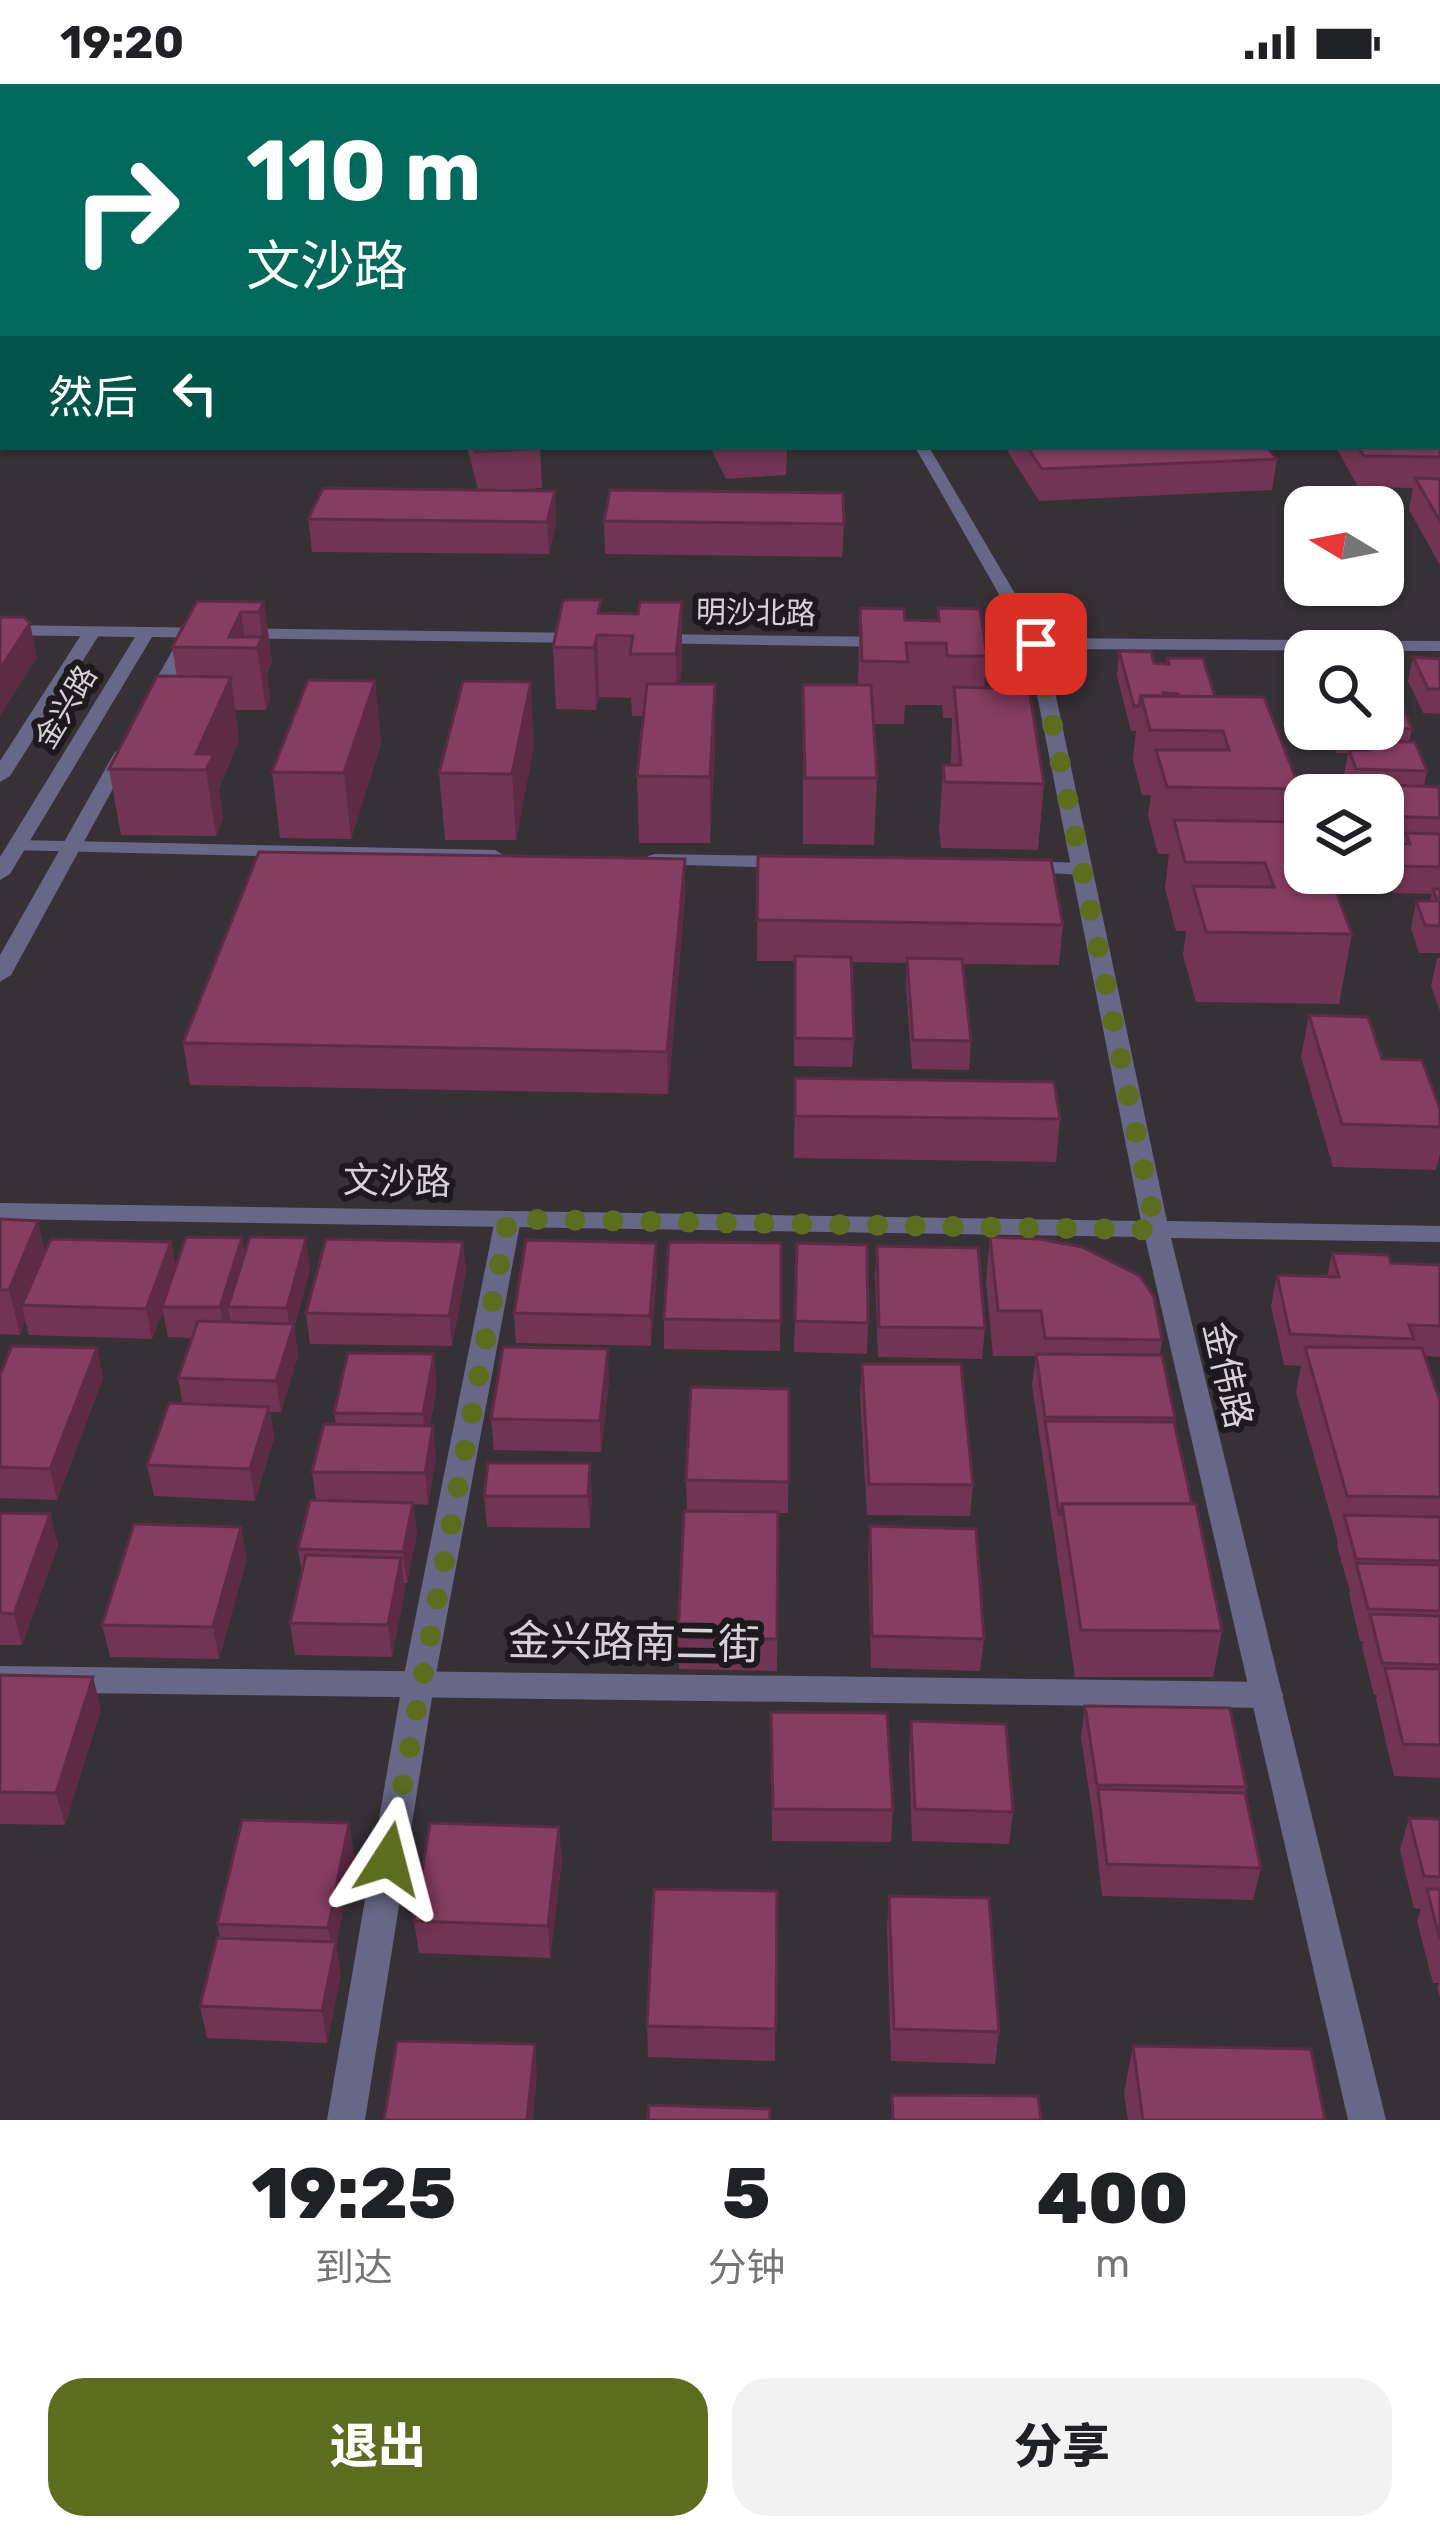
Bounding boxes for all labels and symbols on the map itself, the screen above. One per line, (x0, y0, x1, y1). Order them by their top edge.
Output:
north arrow (1284, 486, 1404, 606)
pin (985, 593, 1087, 695)
street label: 明沙北路 (696, 594, 816, 632)
street label: 金兴路 (27, 659, 105, 755)
street label: 文沙路 (343, 1159, 451, 1203)
street label: 金伟路 (1195, 1318, 1261, 1432)
street label: 金兴路南二街 (508, 1616, 760, 1670)
position arrow (326, 1796, 452, 1922)

